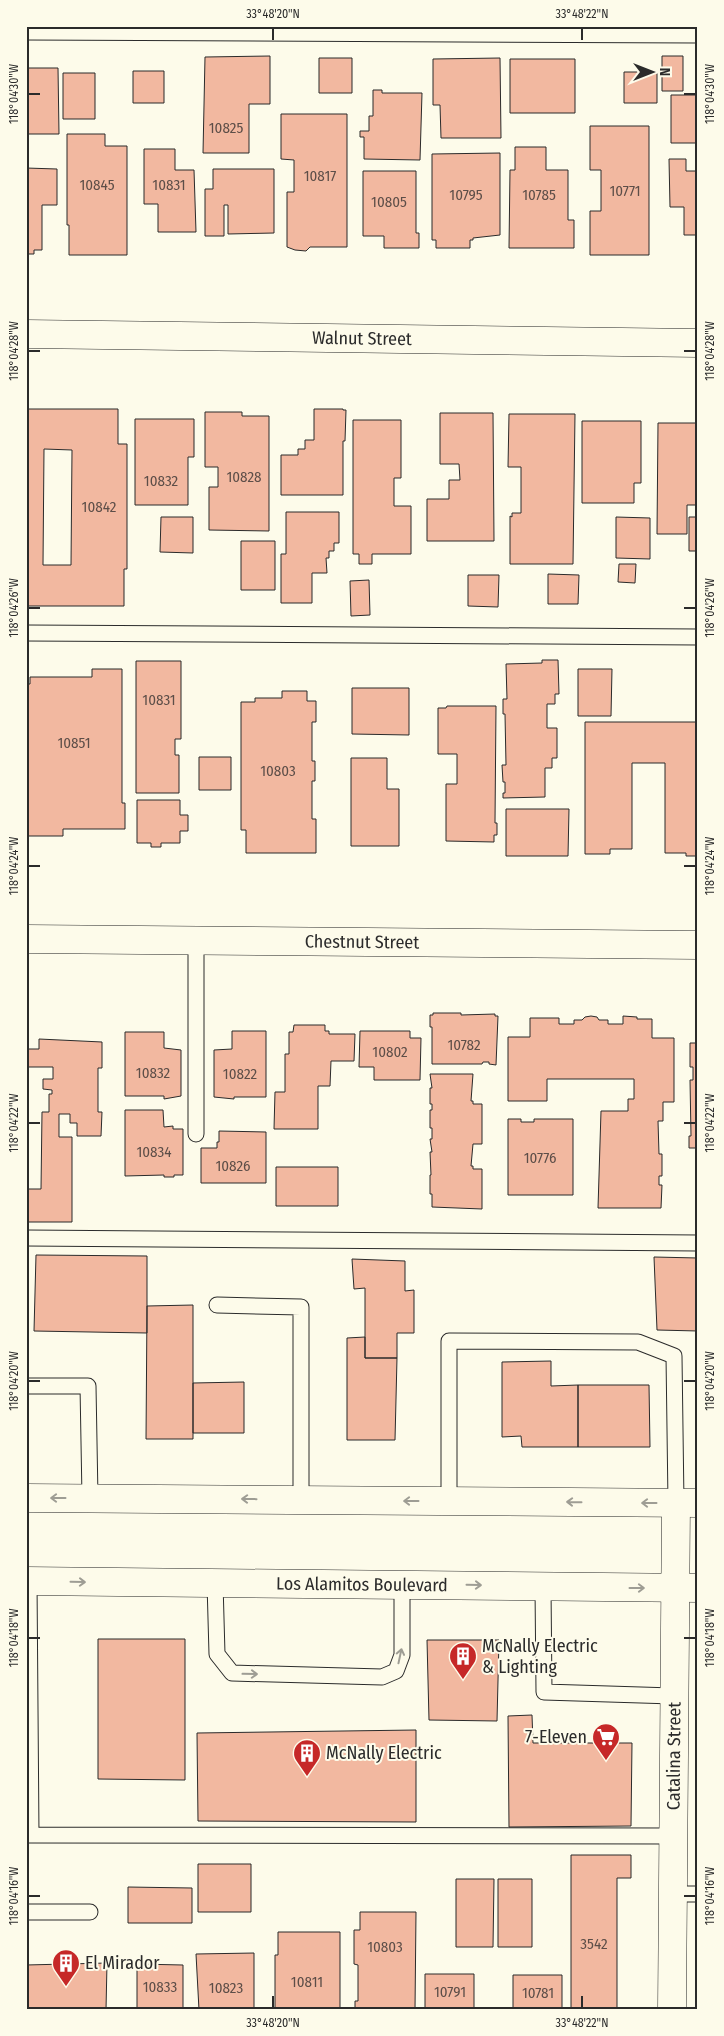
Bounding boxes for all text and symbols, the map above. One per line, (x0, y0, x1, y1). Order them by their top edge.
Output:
text: 33°48'20"N (246, 7, 300, 21)
text: 33°48'22"N (556, 7, 608, 21)
north arrow (626, 48, 676, 98)
text: 118°04'30"W (7, 64, 21, 124)
text: 118°04'30"W (703, 64, 717, 124)
text: N (656, 68, 673, 76)
house number: 10825 (209, 119, 243, 137)
house number: 10817 (304, 167, 336, 185)
house number: 10845 (79, 176, 115, 194)
house number: 10831 (152, 176, 186, 194)
house number: 10771 (609, 182, 641, 200)
house number: 10795 (449, 186, 483, 204)
house number: 10785 (522, 186, 556, 204)
house number: 10805 (371, 193, 407, 211)
text: 118°04'28"W (7, 321, 21, 381)
text: 118°04'28"W (703, 321, 717, 381)
street label: Walnut Street (312, 327, 412, 350)
house number: 10828 (226, 468, 262, 486)
house number: 10832 (144, 472, 179, 490)
house number: 10842 (82, 498, 117, 516)
text: 118°04'26"W (7, 578, 21, 638)
text: 118°04'26"W (703, 578, 717, 638)
house number: 10831 (142, 691, 176, 709)
house number: 10851 (57, 734, 91, 752)
house number: 10803 (260, 762, 296, 780)
text: 118°04'24"W (7, 837, 21, 895)
text: 118°04'24"W (703, 837, 717, 895)
street label: Chestnut Street (305, 930, 419, 954)
house number: 10782 (447, 1036, 481, 1054)
house number: 10802 (372, 1043, 408, 1061)
house number: 10832 (136, 1064, 171, 1082)
house number: 10822 (223, 1065, 258, 1083)
text: 118°04'22"W (7, 1094, 21, 1152)
text: 118°04'22"W (703, 1094, 717, 1152)
house number: 10834 (136, 1143, 172, 1161)
house number: 10776 (524, 1149, 556, 1167)
house number: 10826 (215, 1157, 251, 1175)
text: 118°04'20"W (7, 1351, 21, 1411)
text: 118°04'20"W (703, 1351, 717, 1411)
one-way arrow (50, 1493, 66, 1503)
one-way arrow (241, 1494, 257, 1504)
one-way arrow (403, 1496, 420, 1506)
one-way arrow (566, 1497, 582, 1507)
one-way arrow (641, 1498, 658, 1508)
street label: Los Alamitos Boulevard (276, 1573, 448, 1596)
one-way arrow (70, 1577, 86, 1586)
one-way arrow (466, 1581, 482, 1590)
one-way arrow (628, 1583, 644, 1593)
text: 118°04'18"W (7, 1609, 21, 1667)
text: 118°04'18"W (703, 1609, 717, 1667)
place label: McNally Electric & Lighting (482, 1635, 598, 1678)
building icon: McNally Electric & Lighting (448, 1641, 478, 1680)
one-way arrow (396, 1649, 405, 1665)
one-way arrow (242, 1669, 258, 1678)
street label: Catalina Street (663, 1702, 685, 1810)
supermarket icon: 7-Eleven (591, 1722, 621, 1761)
place label: 7-Eleven (525, 1726, 587, 1748)
building icon: McNally Electric (292, 1738, 322, 1777)
place label: McNally Electric (326, 1742, 442, 1764)
text: 118°04'16"W (7, 1867, 21, 1925)
text: 118°04'16"W (703, 1867, 717, 1925)
house number: 3542 (580, 1935, 608, 1953)
house number: 10803 (367, 1938, 403, 1956)
building icon: El Mirador (51, 1948, 81, 1987)
place label: El Mirador (85, 1952, 160, 1974)
house number: 10811 (291, 1973, 323, 1991)
house number: 10833 (143, 1978, 178, 1996)
house number: 10823 (209, 1979, 243, 1997)
house number: 10791 (434, 1983, 466, 2001)
house number: 10781 (522, 1984, 554, 2002)
text: 33°48'20"N (246, 2016, 300, 2030)
text: 33°48'22"N (556, 2016, 608, 2030)

